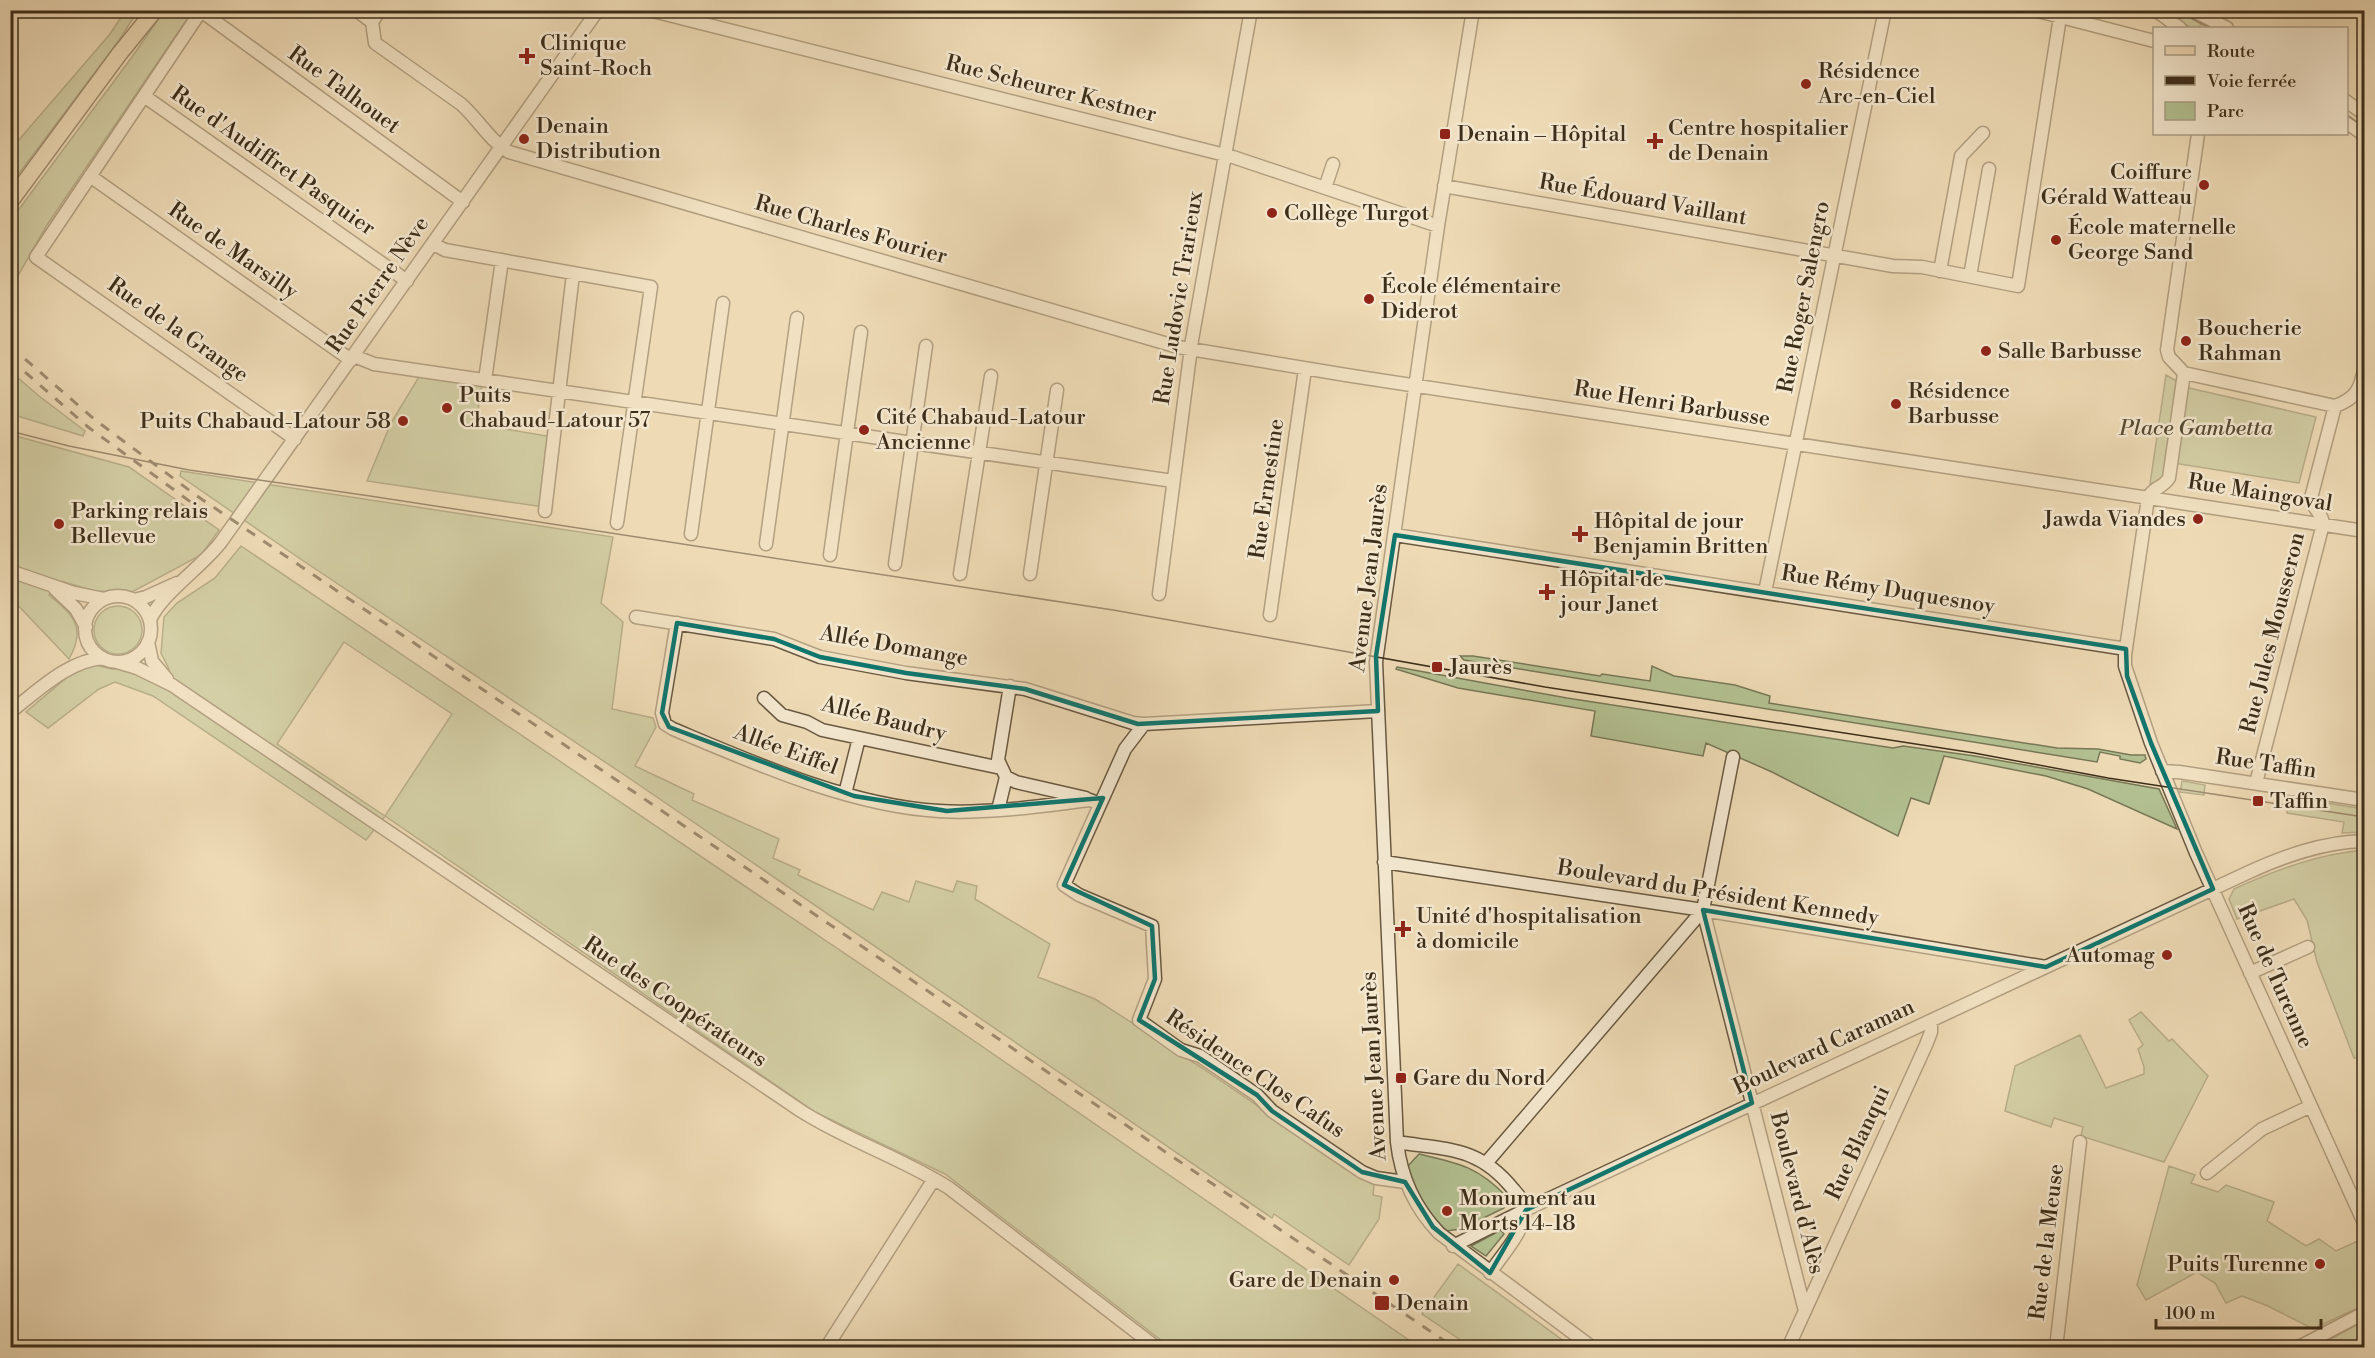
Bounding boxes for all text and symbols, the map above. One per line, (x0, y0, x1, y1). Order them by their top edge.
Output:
legend (2153, 27, 2348, 135)
place label: Clinique Saint-Roch (540, 30, 652, 82)
street label: Rue Talhouet (283, 40, 406, 140)
text: Route (2207, 40, 2255, 63)
marker: Clinique Saint-Roch (518, 47, 536, 65)
street label: Rue Scheurer Kestner (943, 50, 1159, 128)
place label: Résidence Arc-en-Ciel (1817, 58, 1936, 110)
text: Voie ferrée (2206, 70, 2296, 93)
marker: Résidence Arc-en-Ciel (1799, 77, 1813, 91)
street label: Rue d'Audiffret Pasquier (165, 80, 381, 242)
text: Parc (2207, 100, 2244, 123)
place label: Denain Distribution (536, 113, 661, 165)
place label: Centre hospitalier de Denain (1668, 115, 1849, 167)
place label: Denain – Hôpital (1457, 121, 1627, 148)
marker: Denain – Hôpital (1438, 127, 1452, 141)
marker: Denain Distribution (517, 132, 531, 146)
marker: Centre hospitalier de Denain (1646, 132, 1664, 150)
place label: Coiffure Gérald Watteau (2041, 159, 2192, 211)
street label: Rue Édouard Vaillant (1537, 167, 1750, 232)
marker: Coiffure Gérald Watteau (2197, 178, 2211, 192)
street label: Rue Ludovic Trarieux (1149, 188, 1209, 407)
street label: Rue Charles Fourier (751, 190, 951, 270)
street label: Rue de Marsilly (163, 196, 303, 306)
street label: Rue Roger Salengro (1772, 199, 1836, 395)
place label: Collège Turgot (1284, 200, 1430, 227)
marker: Collège Turgot (1265, 206, 1279, 220)
street label: Rue Pierre Nève (321, 211, 435, 359)
place label: École maternelle George Sand (2068, 213, 2236, 266)
marker: École maternelle George Sand (2049, 233, 2063, 247)
street label: Rue de la Grange (102, 271, 254, 389)
place label: École élémentaire Diderot (1381, 272, 1561, 325)
marker: École élémentaire Diderot (1362, 292, 1376, 306)
place label: Boucherie Rahman (2197, 315, 2302, 367)
marker: Boucherie Rahman (2179, 334, 2193, 348)
place label: Salle Barbusse (1998, 338, 2142, 365)
marker: Salle Barbusse (1979, 344, 1993, 358)
street label: Rue Henri Barbusse (1572, 375, 1772, 433)
place label: Résidence Barbusse (1907, 378, 2010, 430)
place label: Puits Chabaud-Latour 57 (459, 382, 650, 434)
marker: Résidence Barbusse (1889, 397, 1903, 411)
marker: Puits Chabaud-Latour 57 (440, 401, 454, 415)
place label: Cité Chabaud-Latour Ancienne (875, 404, 1086, 456)
place label: Puits Chabaud-Latour 58 (140, 408, 391, 435)
marker: Puits Chabaud-Latour 58 (396, 414, 410, 428)
park label: Place Gambetta (2118, 415, 2273, 442)
street label: Rue Ernestine (1244, 417, 1290, 561)
marker: Cité Chabaud-Latour Ancienne (857, 423, 871, 437)
street label: Rue Maingoval (2186, 468, 2335, 518)
street label: Avenue Jean Jaurès (1344, 482, 1394, 675)
place label: Parking relais Bellevue (70, 498, 208, 550)
place label: Jawda Viandes (2042, 506, 2186, 533)
place label: Hôpital de jour Benjamin Britten (1593, 508, 1768, 560)
marker: Jawda Viandes (2191, 512, 2205, 526)
marker: Parking relais Bellevue (52, 517, 66, 531)
marker: Hôpital de jour Benjamin Britten (1571, 525, 1589, 543)
street label: Rue Jules Mousseron (2235, 530, 2311, 736)
street label: Rue Rémy Duquesnoy (1779, 560, 1997, 620)
place label: Hôpital de jour Janet (1559, 566, 1664, 618)
marker: Hôpital de jour Janet (1538, 583, 1556, 601)
street label: Allée Domange (817, 619, 970, 672)
place label: Jaurès (1448, 654, 1512, 681)
marker: Jaurès (1430, 660, 1444, 674)
street label: Allée Baudry (818, 690, 949, 748)
street label: Allée Eiffel (729, 718, 842, 781)
street label: Rue Taffin (2214, 744, 2318, 784)
place label: Taffin (2270, 788, 2328, 815)
marker: Taffin (2251, 794, 2265, 808)
street label: Boulevard du Président Kennedy (1554, 854, 1881, 932)
street label: Rue de Turenne (2231, 899, 2319, 1053)
place label: Unité d'hospitalisation à domicile (1416, 903, 1642, 955)
marker: Unité d'hospitalisation à domicile (1394, 920, 1412, 938)
street label: Rue des Coopérateurs (578, 930, 772, 1074)
place label: Automag (2065, 942, 2156, 969)
marker: Automag (2160, 948, 2174, 962)
street label: Avenue Jean Jaurès (1356, 971, 1392, 1162)
street label: Boulevard Caraman (1728, 993, 1919, 1101)
street label: Résidence Clos Cafus (1160, 1004, 1350, 1144)
place label: Gare du Nord (1413, 1065, 1546, 1092)
marker: Gare du Nord (1394, 1071, 1408, 1085)
street label: Rue Blanqui (1820, 1082, 1896, 1204)
street label: Boulevard d'Alès (1764, 1108, 1830, 1277)
street label: Rue de la Meuse (2024, 1162, 2070, 1322)
place label: Monument au Morts 14-18 (1459, 1185, 1596, 1237)
marker: Monument au Morts 14-18 (1440, 1204, 1454, 1218)
place label: Puits Turenne (2167, 1251, 2308, 1278)
marker: Puits Turenne (2313, 1257, 2327, 1271)
place label: Gare de Denain (1229, 1267, 1382, 1294)
marker: Gare de Denain (1387, 1273, 1401, 1287)
place label: Denain (1396, 1290, 1469, 1317)
scale bar (2156, 1292, 2321, 1330)
marker: Denain (1373, 1294, 1391, 1312)
text: 100 m (2165, 1302, 2216, 1325)

